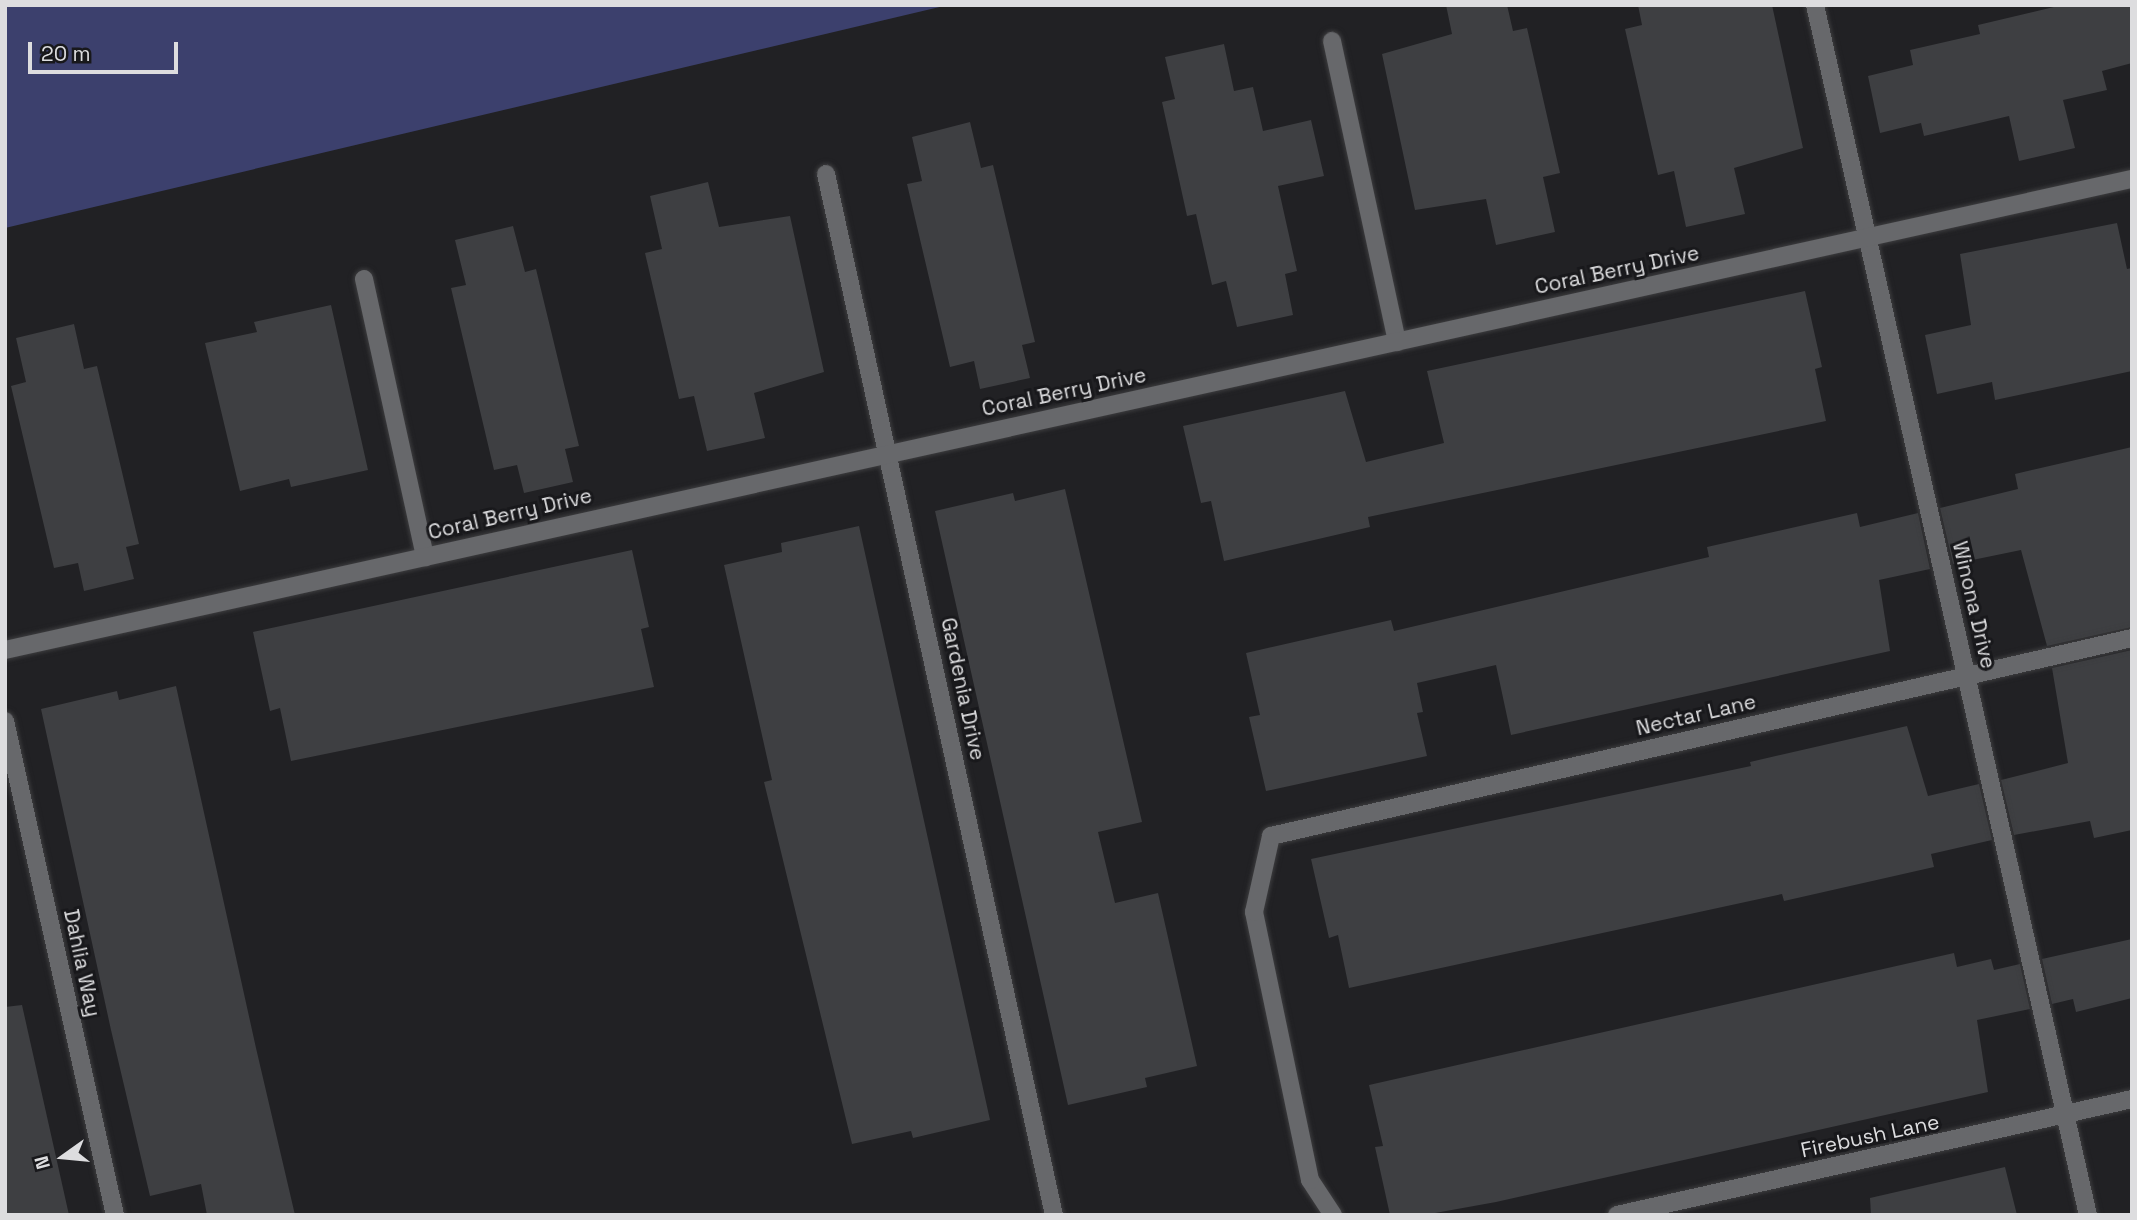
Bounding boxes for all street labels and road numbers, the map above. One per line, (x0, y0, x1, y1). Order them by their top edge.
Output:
street label: Coral Berry Drive (1533, 240, 1701, 300)
street label: Coral Berry Drive (980, 362, 1148, 422)
street label: Coral Berry Drive (426, 483, 594, 545)
street label: Winona Drive (1947, 539, 2001, 671)
street label: Gardenia Drive (936, 615, 990, 763)
street label: Nectar Lane (1634, 689, 1758, 741)
street label: Dahlia Way (58, 907, 106, 1019)
street label: Firebush Lane (1798, 1109, 1942, 1163)

